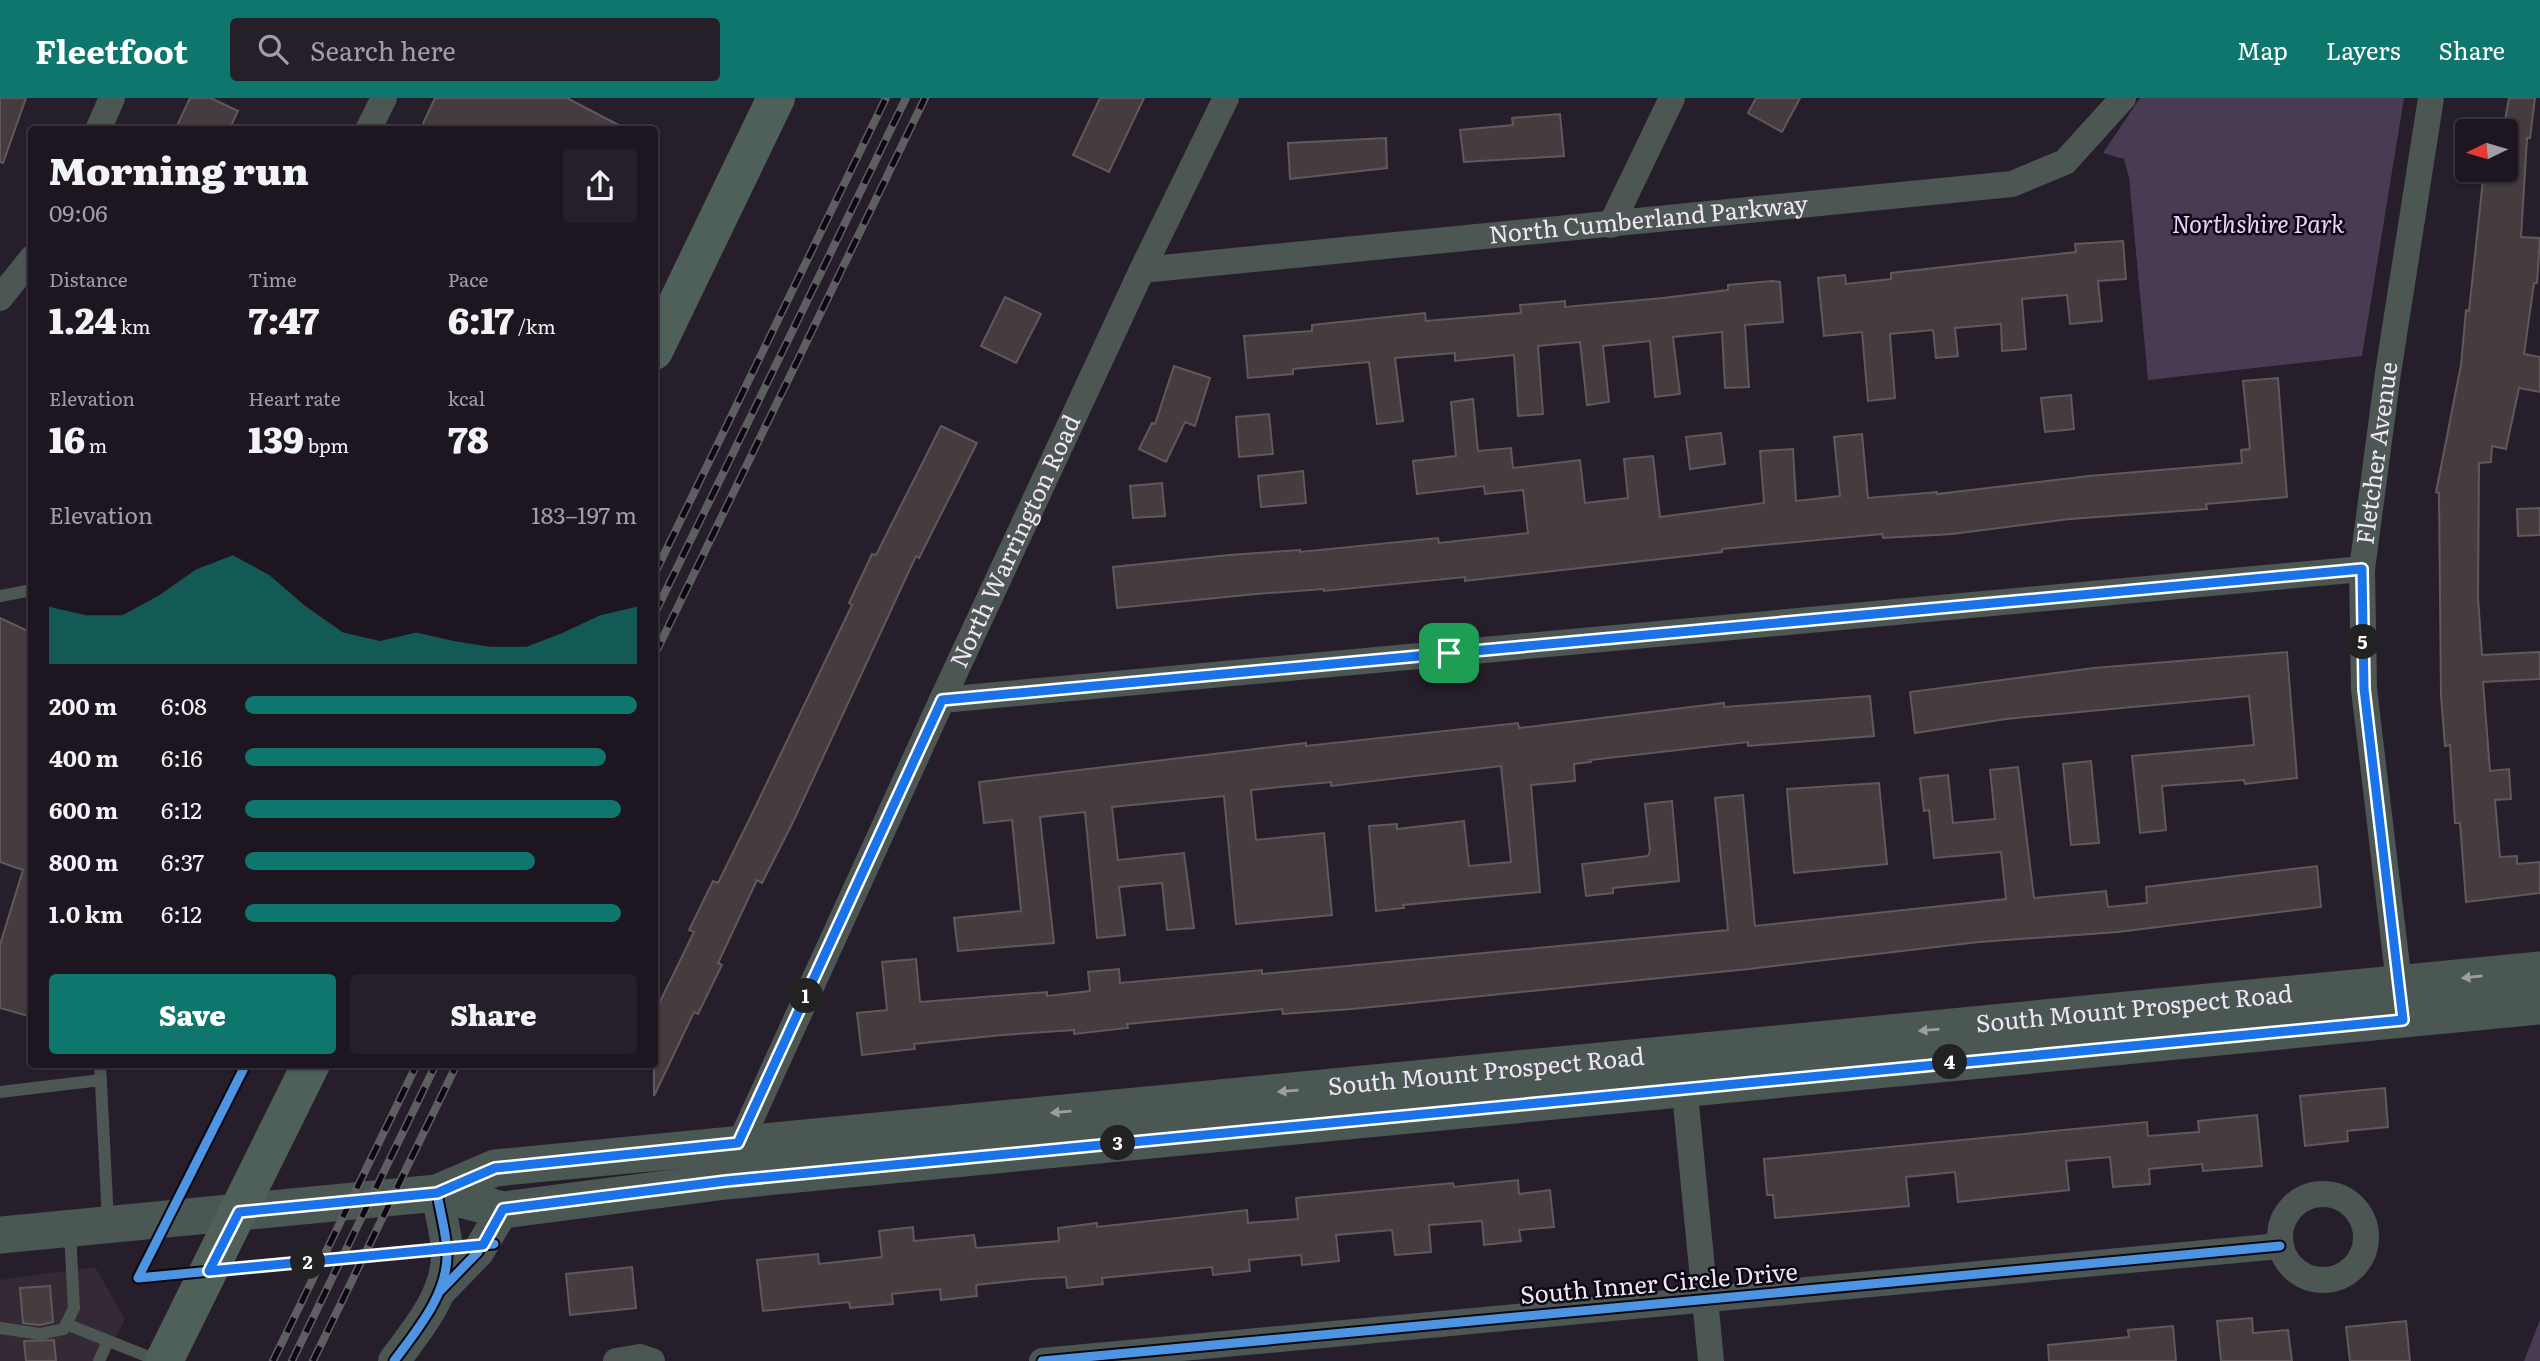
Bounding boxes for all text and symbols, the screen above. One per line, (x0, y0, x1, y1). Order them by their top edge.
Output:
search box (230, 18, 720, 81)
text: Fleetfoot (35, 25, 188, 74)
icon: search (254, 30, 292, 68)
text: Search here (310, 30, 456, 69)
text: Map (2237, 32, 2288, 67)
text: Layers (2326, 32, 2400, 67)
text: Share (2438, 32, 2505, 67)
north arrow (2455, 119, 2518, 182)
map controls (2455, 119, 2518, 182)
text: Morning run (49, 140, 309, 197)
button: share (563, 149, 637, 223)
street label: North Cumberland Parkway (1487, 184, 1810, 251)
text: 09:06 (49, 195, 108, 229)
park label: Northshire Park (2172, 205, 2345, 240)
text: Distance (49, 265, 128, 293)
text: Time (248, 265, 297, 293)
text: Pace (448, 265, 488, 293)
text: 1.24 (49, 293, 117, 345)
text: 7:47 (248, 293, 319, 345)
text: 6:17 (448, 293, 514, 345)
text: km (117, 312, 150, 340)
text: /km (514, 312, 556, 340)
street label: Fletcher Avenue (2345, 359, 2405, 546)
text: Elevation (49, 384, 135, 412)
text: Heart rate (248, 384, 341, 412)
text: kcal (448, 384, 485, 412)
street label: North Warrington Road (940, 408, 1088, 673)
text: 16 (49, 412, 85, 464)
text: 139 (248, 412, 304, 464)
text: 78 (448, 412, 489, 464)
text: m (85, 431, 107, 459)
text: bpm (304, 431, 349, 459)
text: Elevation (49, 497, 153, 531)
text: 183–197 m (531, 497, 637, 531)
pin (1419, 623, 1479, 683)
pin: 5 (2346, 624, 2380, 660)
text: 5 (2357, 627, 2368, 655)
icon: arrive (1430, 634, 1468, 672)
text: 200 m (49, 688, 117, 722)
text: 6:08 (161, 688, 207, 722)
text: 400 m (49, 740, 119, 774)
text: 6:16 (161, 740, 203, 774)
text: 600 m (49, 792, 118, 826)
text: 6:12 (161, 792, 202, 826)
text: 800 m (49, 844, 118, 878)
text: 6:37 (161, 844, 204, 878)
text: 1.0 km (49, 896, 123, 930)
text: 6:12 (161, 896, 202, 930)
one-way arrow (2461, 972, 2483, 983)
button: Save (49, 974, 336, 1054)
button: Share (350, 974, 637, 1054)
street label: South Mount Prospect Road (1974, 974, 2294, 1040)
pin: 1 (788, 978, 824, 1014)
text: 1 (802, 981, 809, 1009)
one-way arrow (1917, 1025, 1939, 1036)
street label: South Mount Prospect Road (1326, 1037, 1646, 1102)
pin: 4 (1932, 1044, 1968, 1080)
text: 4 (1944, 1047, 1955, 1075)
one-way arrow (1276, 1086, 1298, 1097)
one-way arrow (1050, 1107, 1072, 1118)
pin: 3 (1100, 1126, 1136, 1160)
text: 3 (1112, 1128, 1123, 1156)
pin: 2 (290, 1244, 326, 1280)
text: 2 (302, 1247, 313, 1275)
street label: South Inner Circle Drive (1518, 1252, 1799, 1311)

